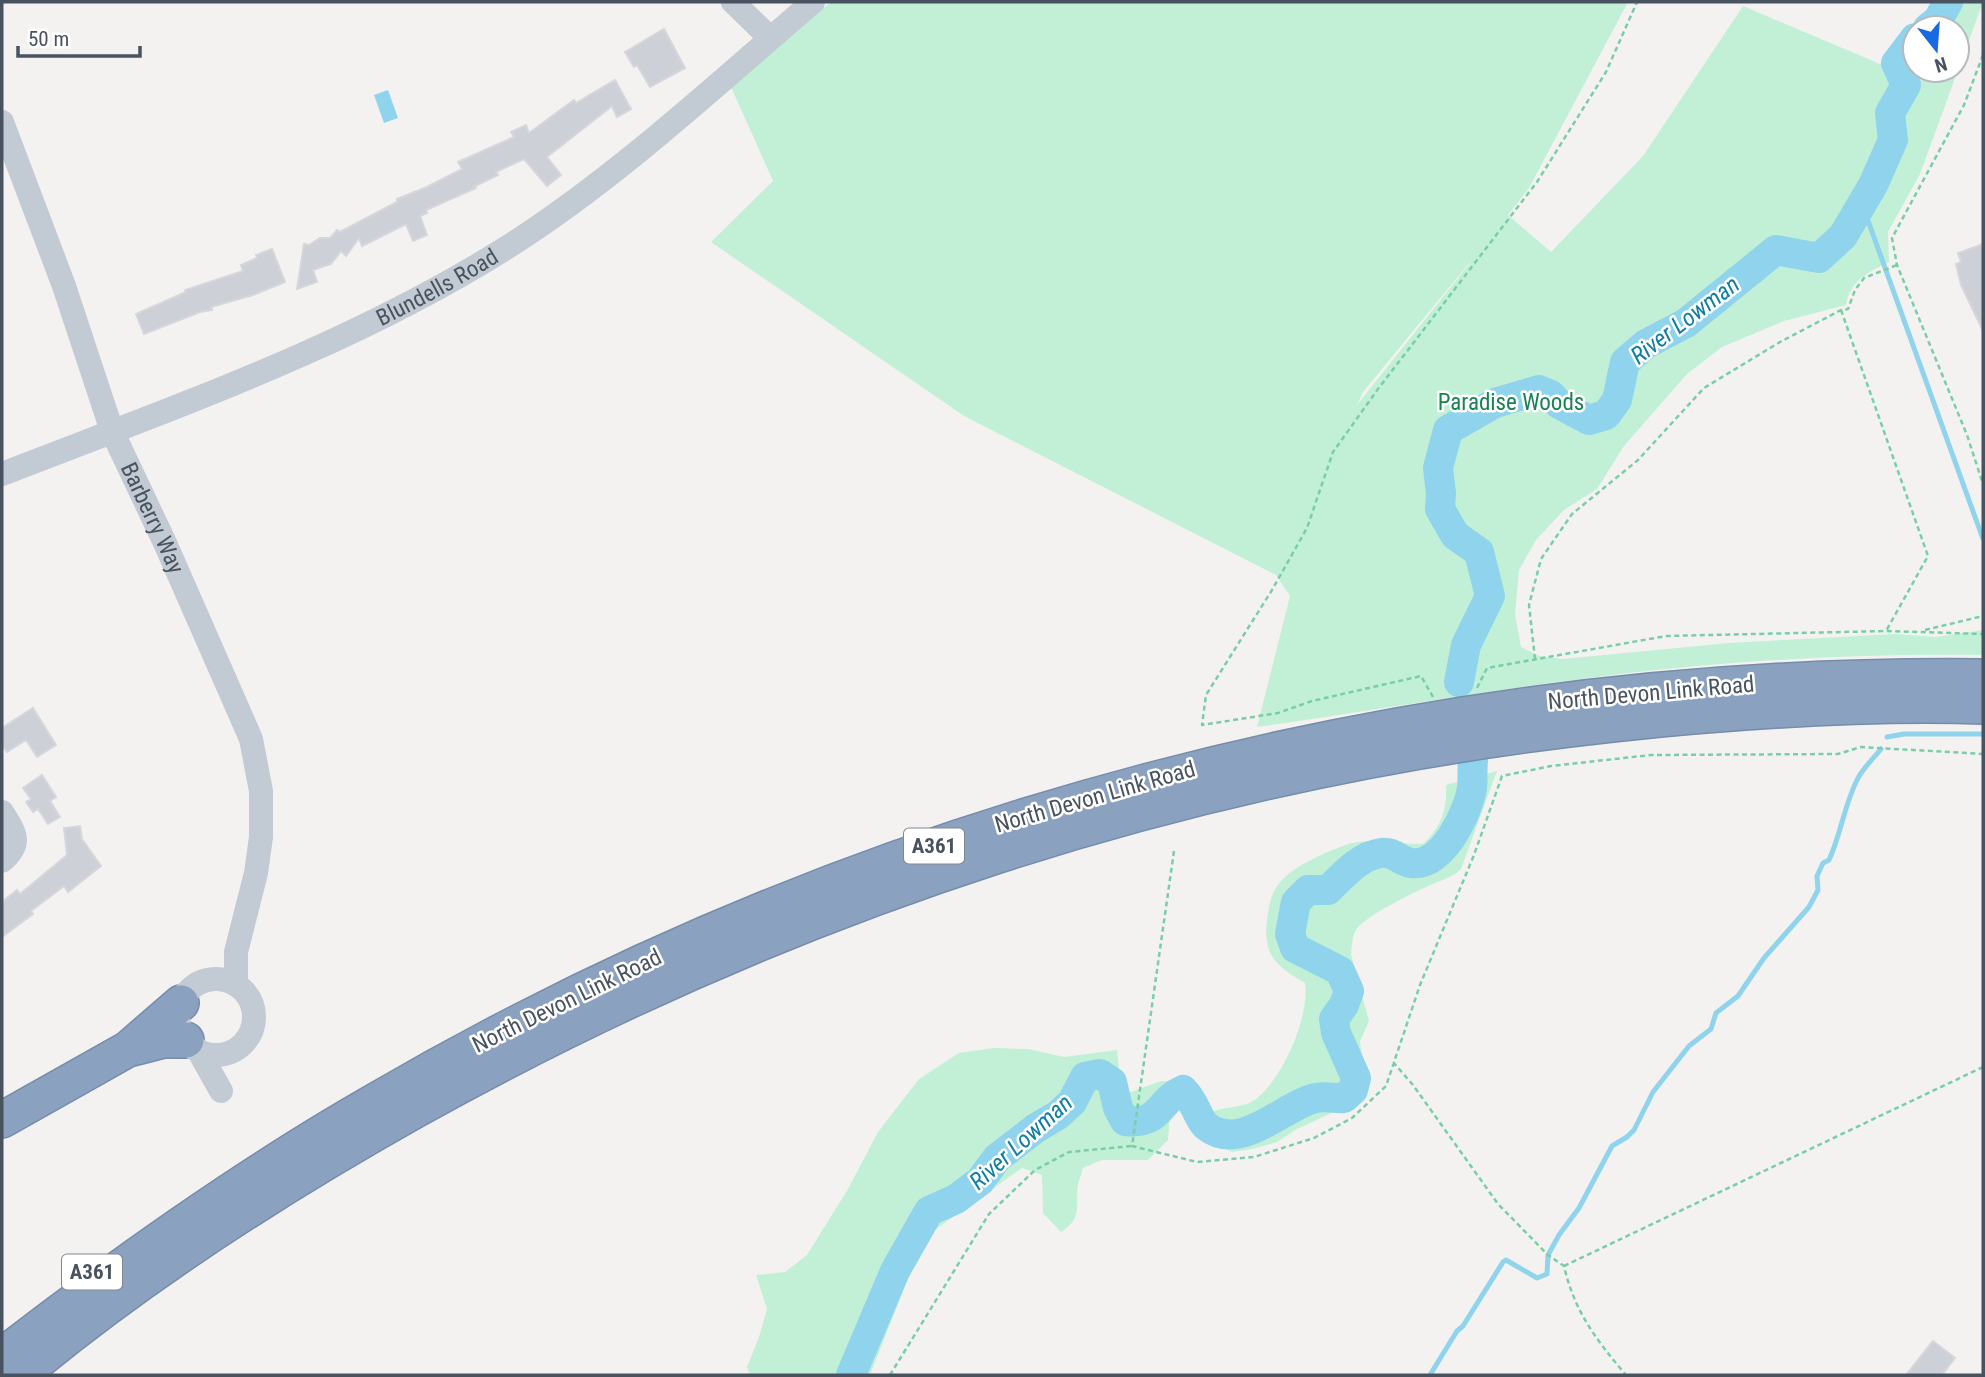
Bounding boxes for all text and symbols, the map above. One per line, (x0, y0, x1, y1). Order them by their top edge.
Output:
scale bar (18, 14, 140, 58)
north arrow (1901, 14, 1971, 84)
text: 50 m (28, 27, 69, 51)
text: N (1932, 52, 1950, 77)
street label: Blundells Road (372, 243, 503, 331)
water label: River Lowman (1625, 270, 1745, 370)
park label: Paradise Woods (1438, 389, 1584, 416)
street label: Barberry Way (115, 458, 190, 578)
street label: North Devon Link Road (1547, 671, 1755, 715)
street label: North Devon Link Road (992, 755, 1198, 839)
road number: A361 (904, 828, 964, 864)
street label: North Devon Link Road (468, 943, 666, 1059)
water label: River Lowman (964, 1088, 1078, 1196)
road number: A361 (62, 1254, 122, 1290)

